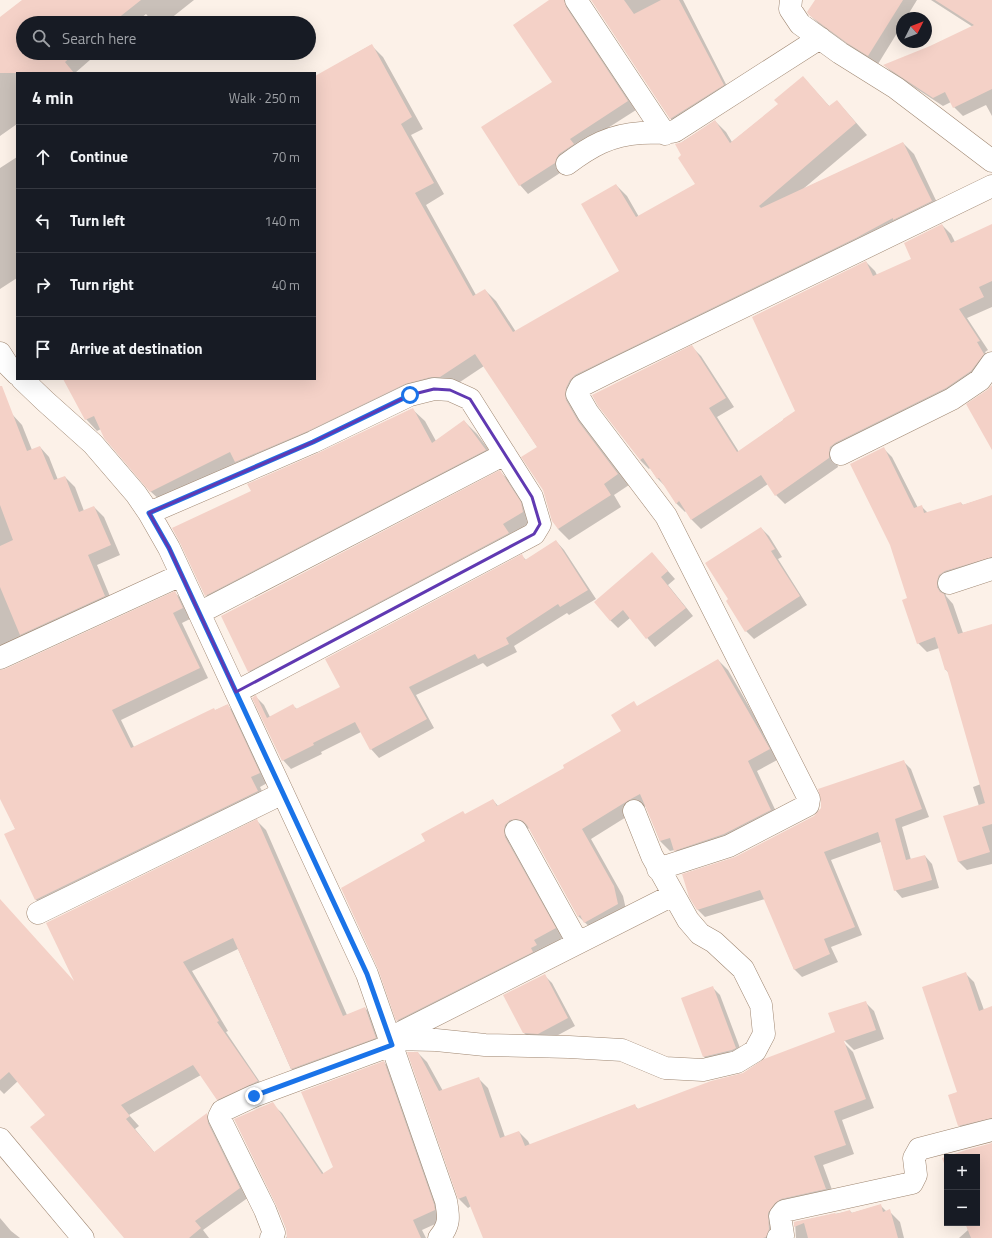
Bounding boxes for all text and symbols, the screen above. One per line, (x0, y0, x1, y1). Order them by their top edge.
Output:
north arrow (896, 12, 932, 48)
search box (16, 16, 316, 60)
icon: search (30, 27, 52, 49)
text: Search here (62, 27, 136, 50)
text: 4 min (32, 85, 73, 111)
text: Walk · 250 m (229, 88, 300, 108)
text: Continue (70, 145, 128, 168)
icon: ahead (32, 146, 54, 168)
text: 70 m (272, 147, 300, 167)
text: Turn left (70, 209, 125, 232)
icon: left (32, 210, 54, 232)
text: 140 m (264, 211, 300, 231)
text: Turn right (70, 273, 134, 296)
icon: right (32, 274, 54, 296)
text: 40 m (272, 275, 300, 295)
text: Arrive at destination (70, 337, 203, 360)
icon: arrive (32, 338, 54, 360)
route start (401, 386, 419, 404)
route end (245, 1087, 263, 1105)
map controls (944, 1154, 980, 1226)
button: + (944, 1154, 980, 1190)
button: − (944, 1190, 980, 1226)

